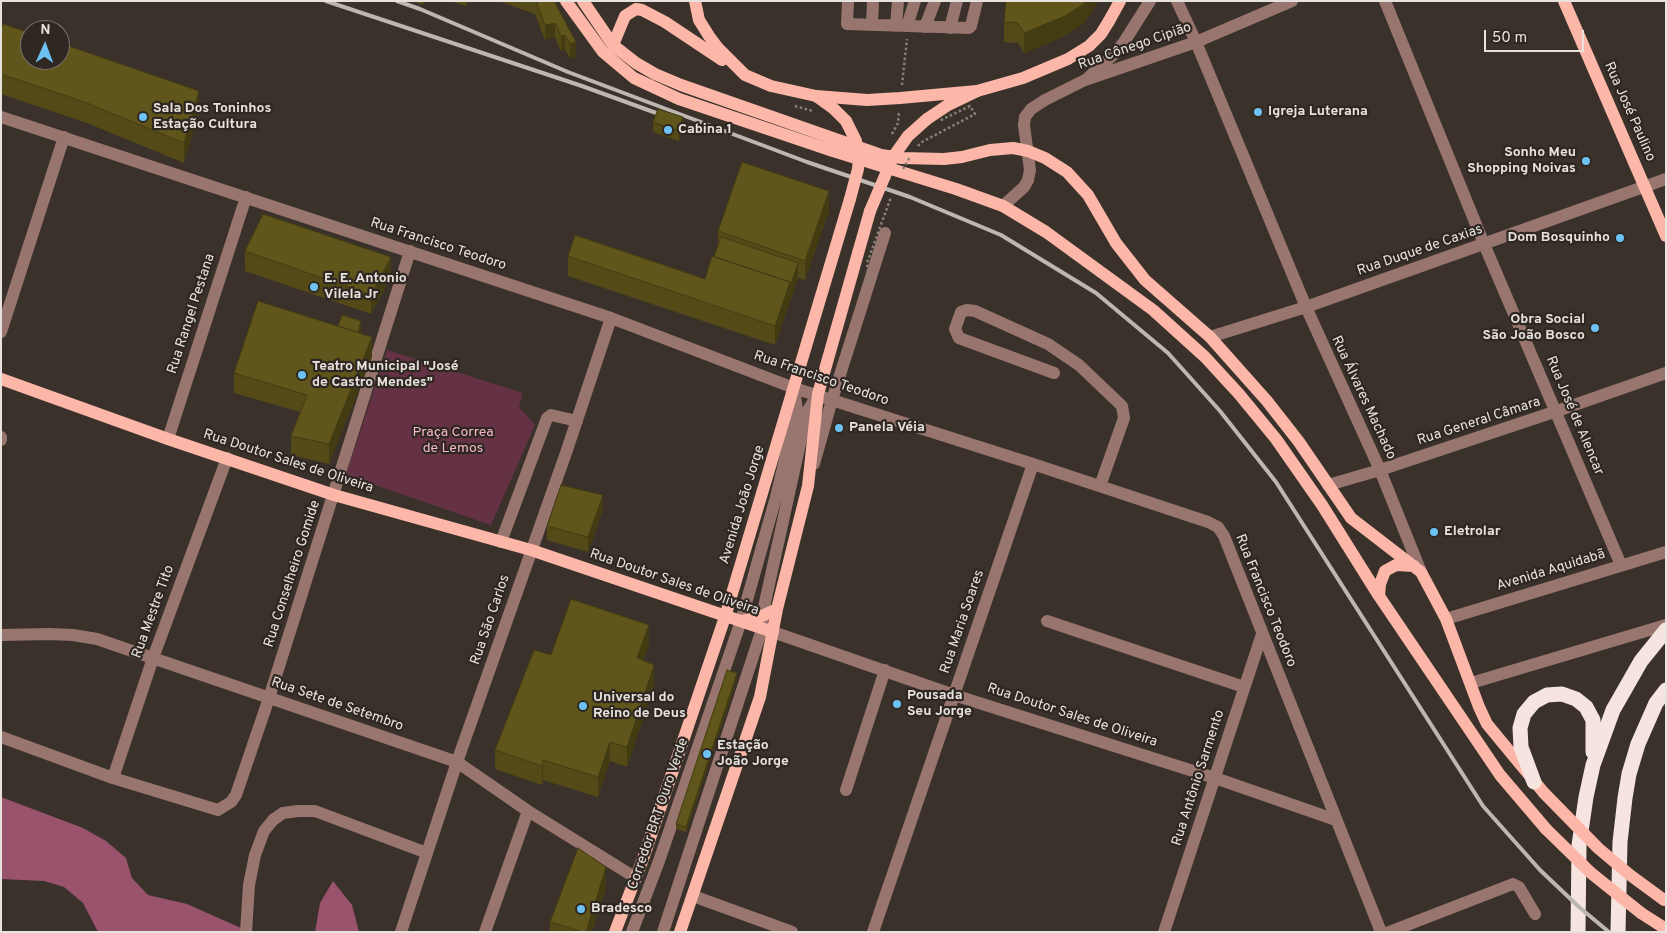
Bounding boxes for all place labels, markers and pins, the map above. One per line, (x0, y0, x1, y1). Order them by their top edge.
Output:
place label: Sala Dos Toninhos Estação Cultura (153, 101, 271, 134)
place label: Igreja Luterana (1268, 104, 1368, 120)
marker: Igreja Luterana (1252, 106, 1264, 118)
marker: Sala Dos Toninhos Estação Cultura (137, 111, 149, 123)
place label: Cabina 1 (678, 122, 732, 138)
marker: Cabina 1 (662, 124, 674, 136)
place label: Sonho Meu Shopping Noivas (1467, 145, 1576, 178)
marker: Sonho Meu Shopping Noivas (1580, 155, 1592, 167)
place label: Dom Bosquinho (1507, 230, 1610, 246)
marker: Dom Bosquinho (1614, 232, 1626, 244)
place label: E. E. Antonio Vilela Jr (324, 271, 407, 304)
marker: E. E. Antonio Vilela Jr (308, 281, 320, 293)
place label: Obra Social São João Bosco (1482, 312, 1585, 344)
marker: Obra Social São João Bosco (1589, 322, 1601, 334)
place label: Teatro Municipal "José de Castro Mendes" (312, 359, 459, 392)
marker: Teatro Municipal "José de Castro Mendes" (296, 369, 308, 381)
place label: Panela Véia (849, 420, 925, 436)
marker: Panela Véia (833, 422, 845, 434)
place label: Eletrolar (1444, 524, 1501, 540)
marker: Eletrolar (1428, 526, 1440, 538)
place label: Pousada Seu Jorge (907, 688, 972, 720)
place label: Universal do Reino de Deus (593, 690, 686, 722)
marker: Pousada Seu Jorge (891, 698, 903, 710)
marker: Universal do Reino de Deus (577, 700, 589, 712)
place label: Estação João Jorge (717, 738, 789, 770)
marker: Estação João Jorge (701, 748, 713, 760)
place label: Bradesco (591, 901, 652, 917)
marker: Bradesco (575, 903, 587, 915)

